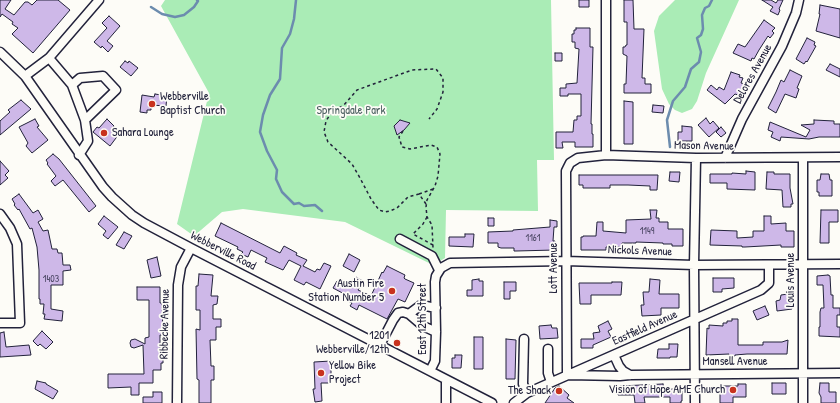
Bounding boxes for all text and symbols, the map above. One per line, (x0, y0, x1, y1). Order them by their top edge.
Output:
street label: Delores Avenue (731, 42, 775, 106)
place label: Webberville Baptist Church (160, 90, 225, 118)
marker: Webberville Baptist Church (147, 99, 157, 109)
park label: Springdale Park (317, 104, 385, 118)
place label: Sahara Lounge (112, 126, 174, 140)
marker: Sahara Lounge (99, 128, 109, 138)
street label: Mason Avenue (674, 138, 734, 154)
house number: 1149 (640, 225, 654, 237)
street label: Webberville Road (188, 228, 258, 274)
house number: 1161 (526, 232, 540, 244)
street label: Lott Avenue (547, 243, 561, 293)
street label: Nickols Avenue (607, 243, 673, 259)
street label: Louis Avenue (784, 253, 798, 307)
house number: 1403 (43, 273, 59, 285)
place label: Austin Fire Station Number 5 (308, 277, 384, 305)
street label: East 12th Street (416, 283, 430, 355)
marker: Austin Fire Station Number 5 (387, 286, 397, 296)
street label: Ribbecke Avenue (157, 289, 173, 359)
street label: Eastfield Avenue (610, 307, 680, 349)
place label: 1201 Webberville/12th (316, 329, 389, 357)
marker: 1201 Webberville/12th (392, 338, 402, 348)
street label: Mansell Avenue (702, 355, 768, 369)
place label: Yellow Bike Project (329, 359, 376, 387)
marker: Yellow Bike Project (316, 368, 326, 378)
place label: Vision of Hope AME Church (608, 383, 725, 397)
place label: The Shack (508, 384, 551, 398)
marker: Vision of Hope AME Church (728, 385, 738, 395)
marker: The Shack (554, 386, 564, 396)

